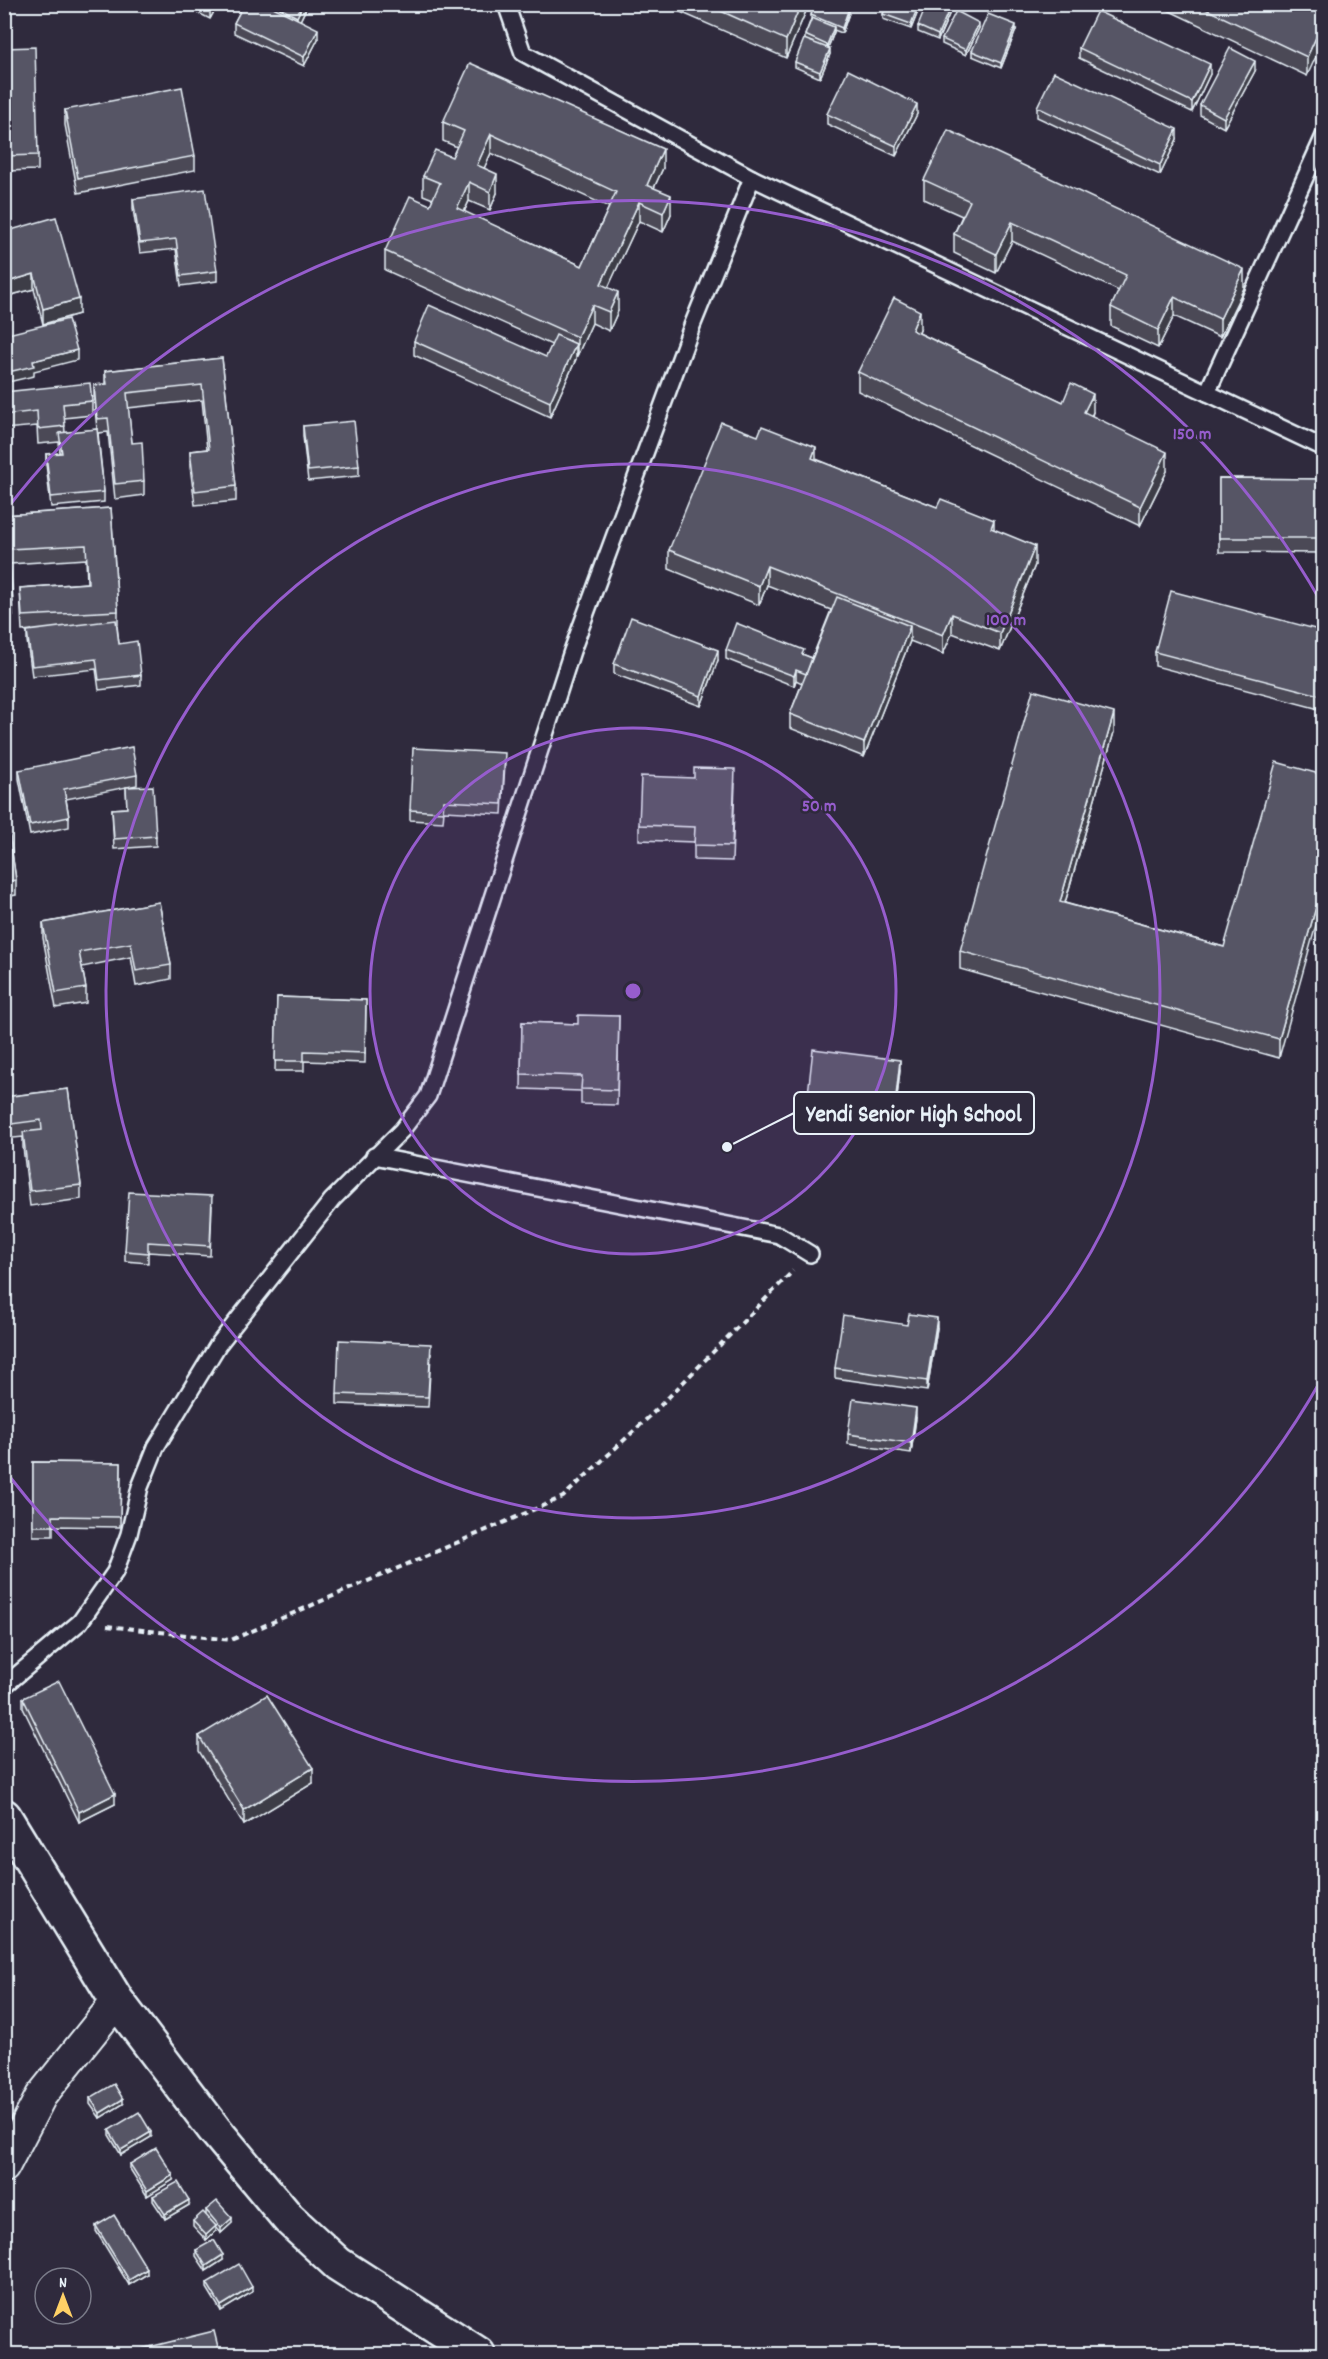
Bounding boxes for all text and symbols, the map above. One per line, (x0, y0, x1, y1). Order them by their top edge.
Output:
text: 150 m (1173, 423, 1211, 448)
text: 100 m (986, 609, 1026, 634)
text: 50 m (802, 795, 836, 820)
centre of rings (623, 981, 643, 1001)
callout: Yendi Senior High School (794, 1092, 1034, 1134)
text: Yendi Senior High School (805, 1099, 1022, 1133)
north arrow (33, 2266, 93, 2326)
text: N (59, 2272, 67, 2295)

